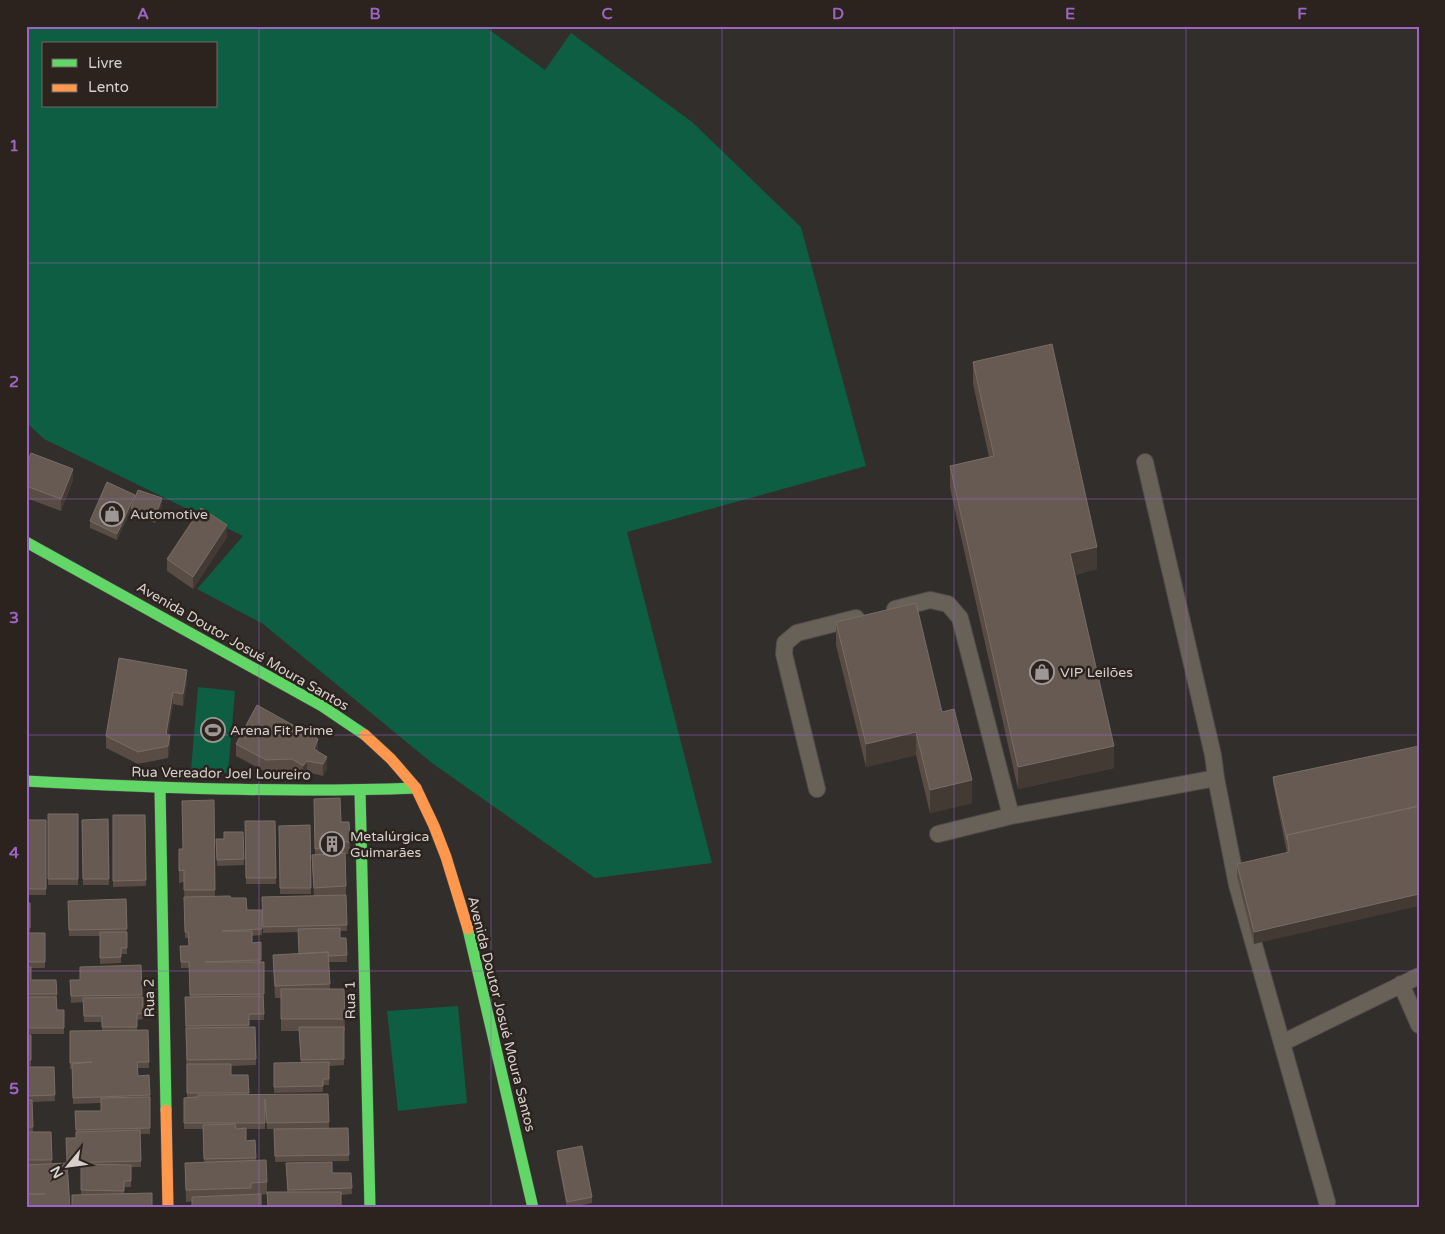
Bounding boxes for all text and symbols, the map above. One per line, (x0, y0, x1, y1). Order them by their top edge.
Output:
text: A (137, 4, 149, 24)
text: B (369, 4, 381, 24)
text: C (601, 4, 613, 24)
text: D (832, 4, 844, 24)
text: E (1065, 4, 1075, 24)
text: F (1297, 4, 1307, 24)
legend (42, 42, 218, 108)
text: Livre (88, 54, 122, 72)
text: Lento (88, 78, 129, 96)
text: 1 (9, 136, 19, 156)
text: 2 (9, 372, 19, 392)
shop icon: Automotive (99, 501, 125, 527)
place label: Automotive (130, 506, 208, 523)
street label: Avenida Doutor Josué Moura Santos (134, 579, 352, 714)
text: 3 (9, 608, 19, 628)
shop icon: VIP Leilões (1029, 659, 1055, 685)
place label: VIP Leilões (1060, 664, 1133, 681)
sports icon: Arena Fit Prime (200, 717, 226, 743)
place label: Arena Fit Prime (230, 722, 333, 739)
street label: Rua Vereador Joel Loureiro (131, 763, 311, 784)
place label: Metalúrgica Guimarães (350, 828, 429, 861)
building icon: Metalúrgica Guimarães (319, 831, 345, 857)
text: 4 (9, 843, 19, 863)
street label: Avenida Doutor Josué Moura Santos (464, 895, 539, 1134)
street label: Rua 2 (141, 978, 158, 1018)
street label: Rua 1 (342, 980, 359, 1020)
text: 5 (9, 1079, 19, 1099)
north arrow (42, 1142, 92, 1192)
text: N (47, 1163, 67, 1181)

